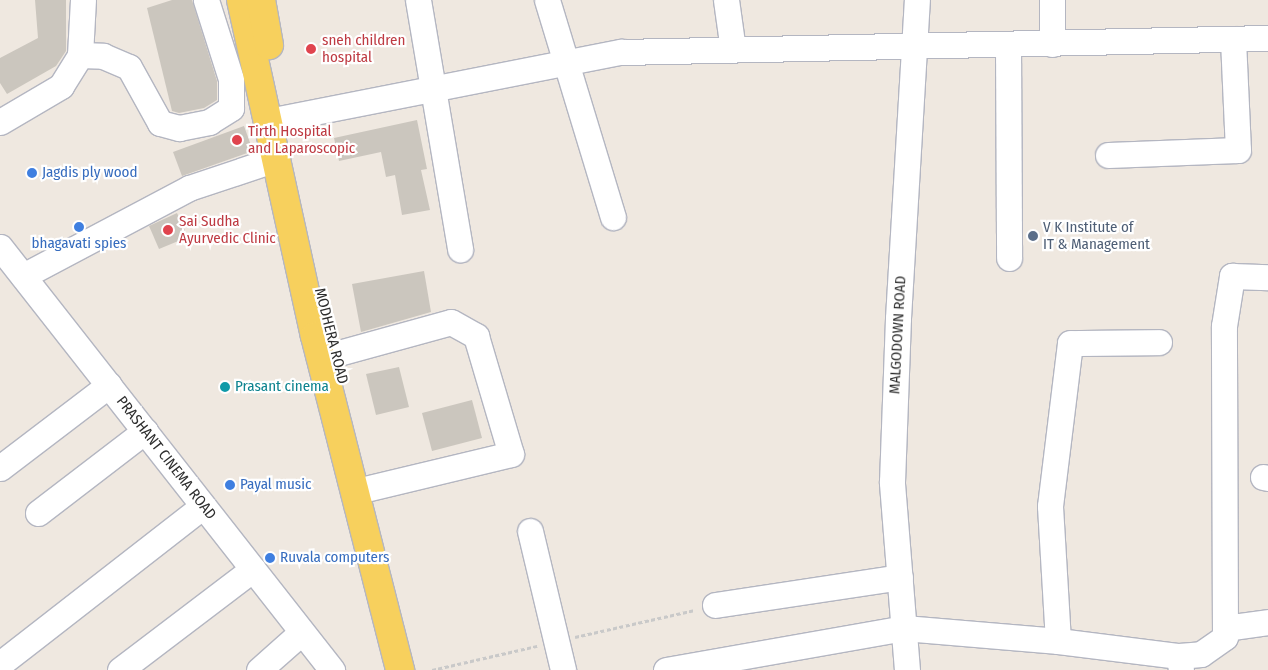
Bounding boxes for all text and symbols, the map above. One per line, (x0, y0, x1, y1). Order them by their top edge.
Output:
place label: sneh children hospital (322, 31, 405, 66)
marker: sneh children hospital (304, 42, 318, 56)
place label: Tirth Hospital and Laparoscopic (248, 122, 355, 157)
marker: Tirth Hospital and Laparoscopic (230, 133, 244, 147)
place label: Jagdis ply wood (42, 164, 138, 182)
marker: Jagdis ply wood (26, 167, 38, 179)
place label: Sai Sudha Ayurvedic Clinic (179, 212, 276, 247)
place label: V K Institute of IT & Management (1043, 218, 1150, 253)
marker: bhagavati spies (73, 221, 85, 233)
marker: Sai Sudha Ayurvedic Clinic (161, 223, 175, 237)
marker: V K Institute of IT & Management (1027, 230, 1039, 242)
place label: bhagavati spies (32, 235, 126, 253)
street label: MALGODOWN ROAD (886, 275, 910, 395)
street label: MODHERA ROAD (310, 286, 352, 386)
place label: Prasant cinema (235, 378, 329, 396)
marker: Prasant cinema (219, 381, 231, 393)
street label: PRASHANT CINEMA ROAD (112, 393, 220, 523)
place label: Payal music (240, 476, 311, 494)
marker: Payal music (224, 479, 236, 491)
place label: Ruvala computers (280, 549, 389, 567)
marker: Ruvala computers (264, 552, 276, 564)

